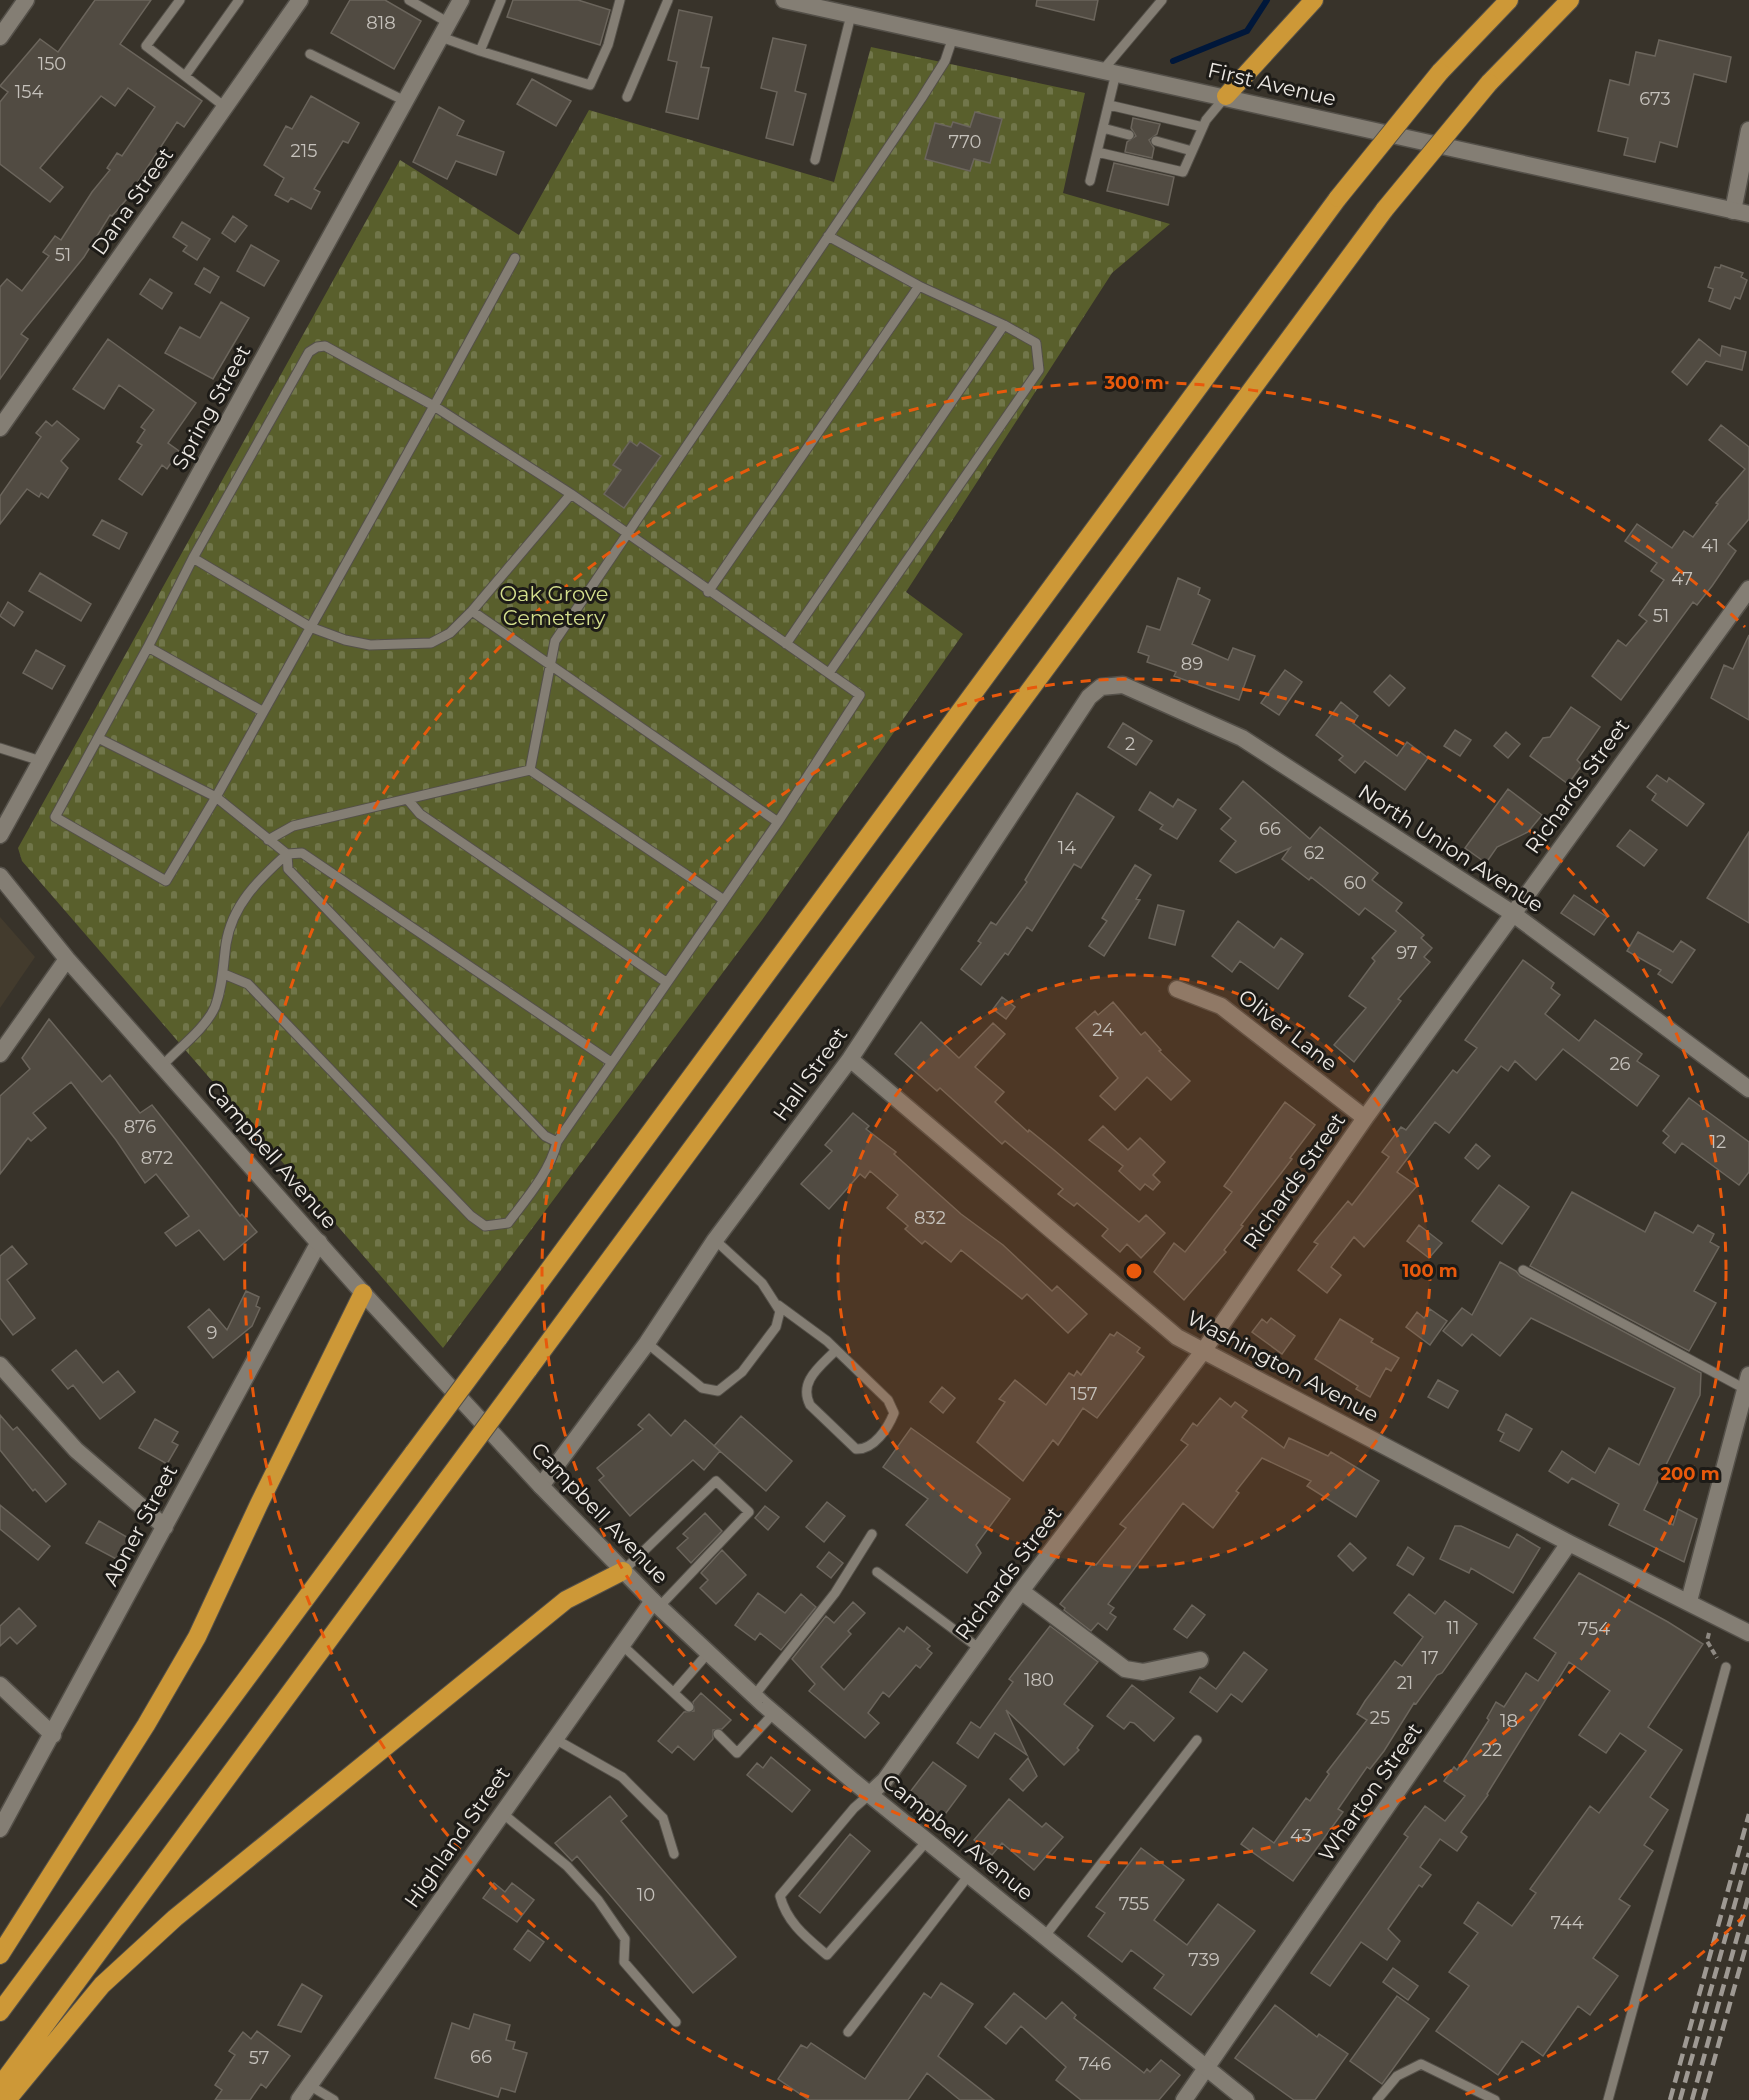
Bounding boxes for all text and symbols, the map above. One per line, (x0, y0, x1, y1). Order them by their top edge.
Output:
house number: 818 (366, 12, 396, 34)
house number: 150 (38, 53, 66, 75)
street label: First Avenue (1205, 57, 1339, 111)
house number: 154 (15, 81, 43, 103)
house number: 673 (1639, 88, 1671, 110)
house number: 770 (949, 131, 981, 153)
house number: 215 (291, 140, 317, 162)
street label: Dana Street (86, 143, 178, 259)
house number: 51 (55, 244, 71, 266)
street label: Spring Street (166, 340, 256, 474)
text: 300 m (1103, 372, 1164, 394)
house number: 41 (1701, 535, 1719, 557)
house number: 47 (1671, 568, 1693, 590)
park label: Oak Grove Cemetery (499, 581, 609, 630)
house number: 51 (1653, 605, 1669, 627)
house number: 89 (1181, 653, 1203, 675)
street label: Richards Street (1520, 714, 1634, 858)
house number: 2 (1125, 733, 1135, 755)
street label: North Union Avenue (1354, 779, 1548, 917)
house number: 66 (1259, 818, 1281, 840)
house number: 14 (1058, 837, 1076, 859)
house number: 62 (1303, 842, 1325, 864)
house number: 60 (1344, 872, 1366, 894)
house number: 97 (1396, 942, 1418, 964)
street label: Oliver Lane (1234, 984, 1342, 1076)
house number: 24 (1092, 1019, 1114, 1041)
street label: Hall Street (768, 1022, 852, 1126)
house number: 26 (1609, 1053, 1631, 1075)
street label: Campbell Avenue (201, 1076, 343, 1234)
street label: Richards Street (1238, 1108, 1350, 1254)
house number: 876 (124, 1116, 156, 1138)
house number: 12 (1710, 1131, 1726, 1153)
house number: 872 (141, 1147, 173, 1169)
house number: 832 (914, 1207, 946, 1229)
text: 100 m (1402, 1260, 1458, 1282)
centre of rings (1124, 1261, 1144, 1281)
street label: Washington Avenue (1183, 1305, 1383, 1427)
house number: 9 (207, 1322, 218, 1344)
house number: 157 (1070, 1383, 1098, 1405)
street label: Campbell Avenue (526, 1437, 674, 1589)
street label: Abner Street (98, 1460, 182, 1590)
text: 200 m (1660, 1463, 1720, 1485)
street label: Richards Street (950, 1501, 1066, 1645)
house number: 11 (1447, 1617, 1460, 1639)
house number: 754 (1578, 1618, 1610, 1640)
house number: 17 (1421, 1647, 1439, 1669)
house number: 180 (1024, 1669, 1054, 1691)
house number: 21 (1397, 1672, 1413, 1694)
house number: 25 (1370, 1707, 1390, 1729)
house number: 18 (1500, 1710, 1518, 1732)
street label: Wharton Street (1313, 1718, 1427, 1866)
house number: 22 (1482, 1739, 1502, 1761)
street label: Highland Street (399, 1762, 515, 1912)
street label: Campbell Avenue (878, 1769, 1038, 1905)
house number: 43 (1290, 1825, 1312, 1847)
house number: 10 (637, 1884, 655, 1906)
house number: 755 (1119, 1893, 1149, 1915)
house number: 744 (1550, 1912, 1584, 1934)
house number: 739 (1188, 1949, 1220, 1971)
house number: 66 (470, 2046, 492, 2068)
house number: 57 (249, 2047, 269, 2069)
house number: 746 (1079, 2053, 1111, 2075)

